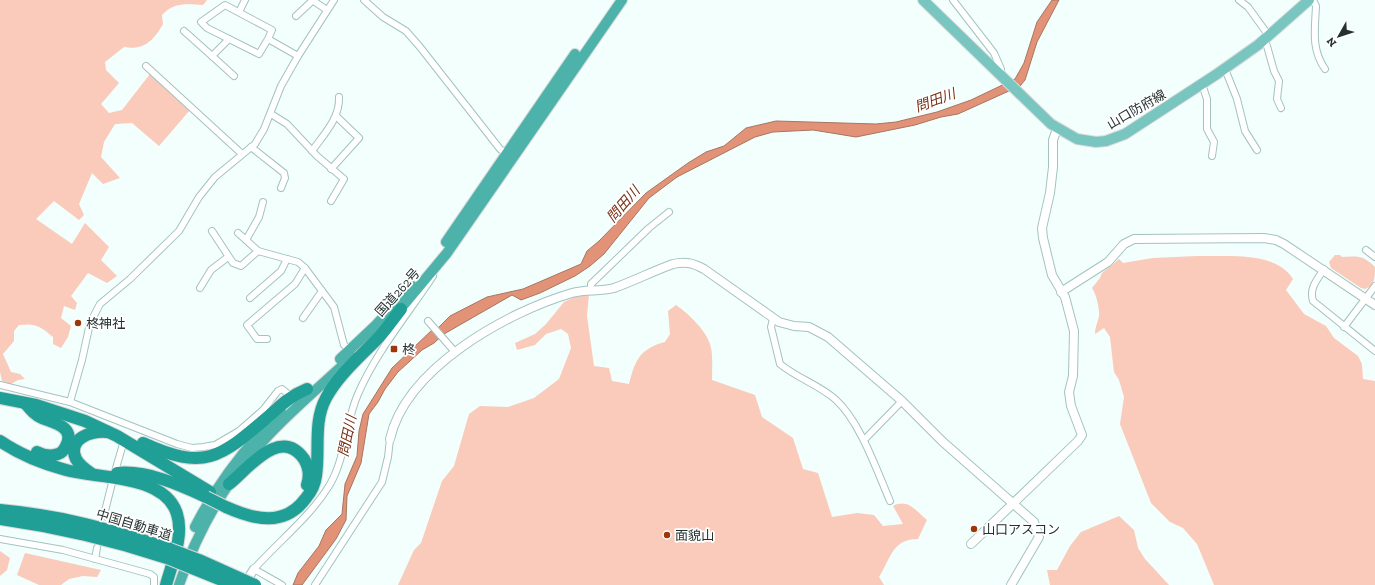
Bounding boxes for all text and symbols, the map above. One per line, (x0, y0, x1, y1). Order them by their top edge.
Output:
north arrow (1319, 16, 1359, 56)
text: N (1324, 34, 1339, 49)
water label: 問田川 (913, 85, 960, 116)
street label: 山口防府線 (1104, 87, 1168, 132)
water label: 問田川 (603, 181, 645, 226)
street label: 国道262号 (372, 265, 423, 319)
place label: 柊神社 (86, 316, 125, 331)
marker: 柊神社 (73, 318, 83, 328)
place label: 柊 (402, 342, 416, 357)
marker: 柊 (389, 344, 399, 354)
water label: 問田川 (335, 412, 361, 458)
street label: 中国自動車道 (94, 506, 173, 543)
place label: 山口アスコン (982, 522, 1060, 537)
marker: 山口アスコン (969, 524, 979, 534)
place label: 面貌山 (675, 528, 714, 543)
marker: 面貌山 (662, 530, 672, 540)

